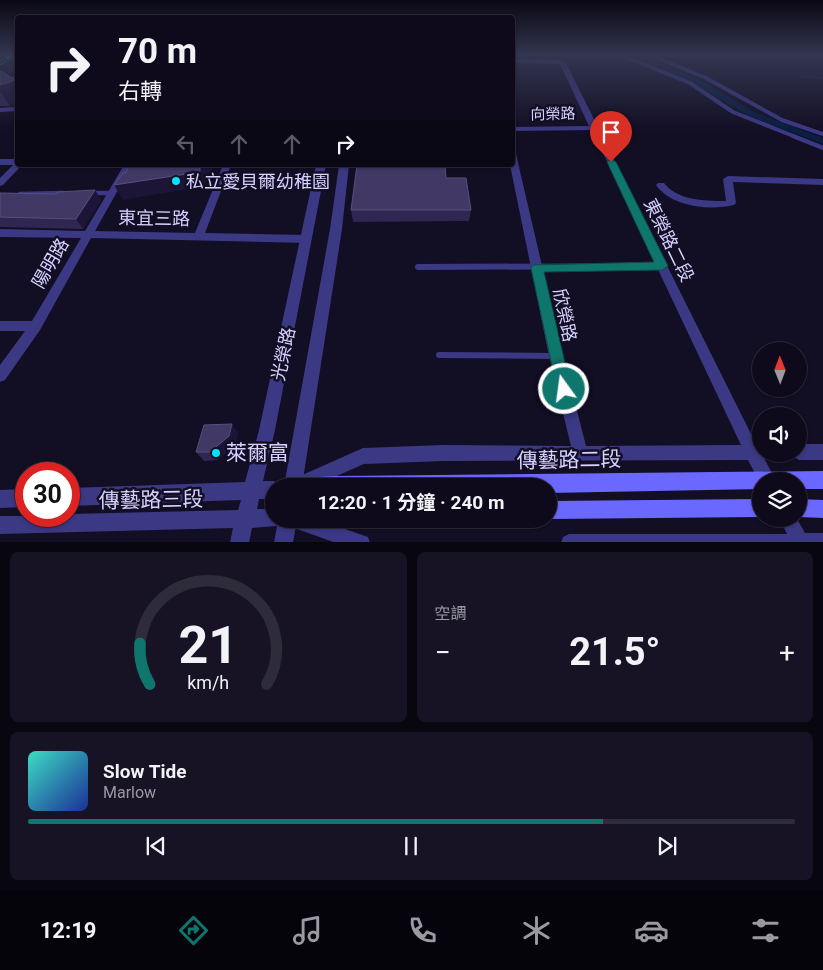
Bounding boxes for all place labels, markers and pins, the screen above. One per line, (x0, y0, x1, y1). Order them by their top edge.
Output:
pin (590, 111, 632, 162)
place label: 私立愛貝爾幼稚園 (186, 171, 330, 192)
marker: 私立愛貝爾幼稚園 (170, 175, 182, 187)
place label: 萊爾富 (226, 441, 289, 465)
marker: 萊爾富 (210, 447, 222, 459)

